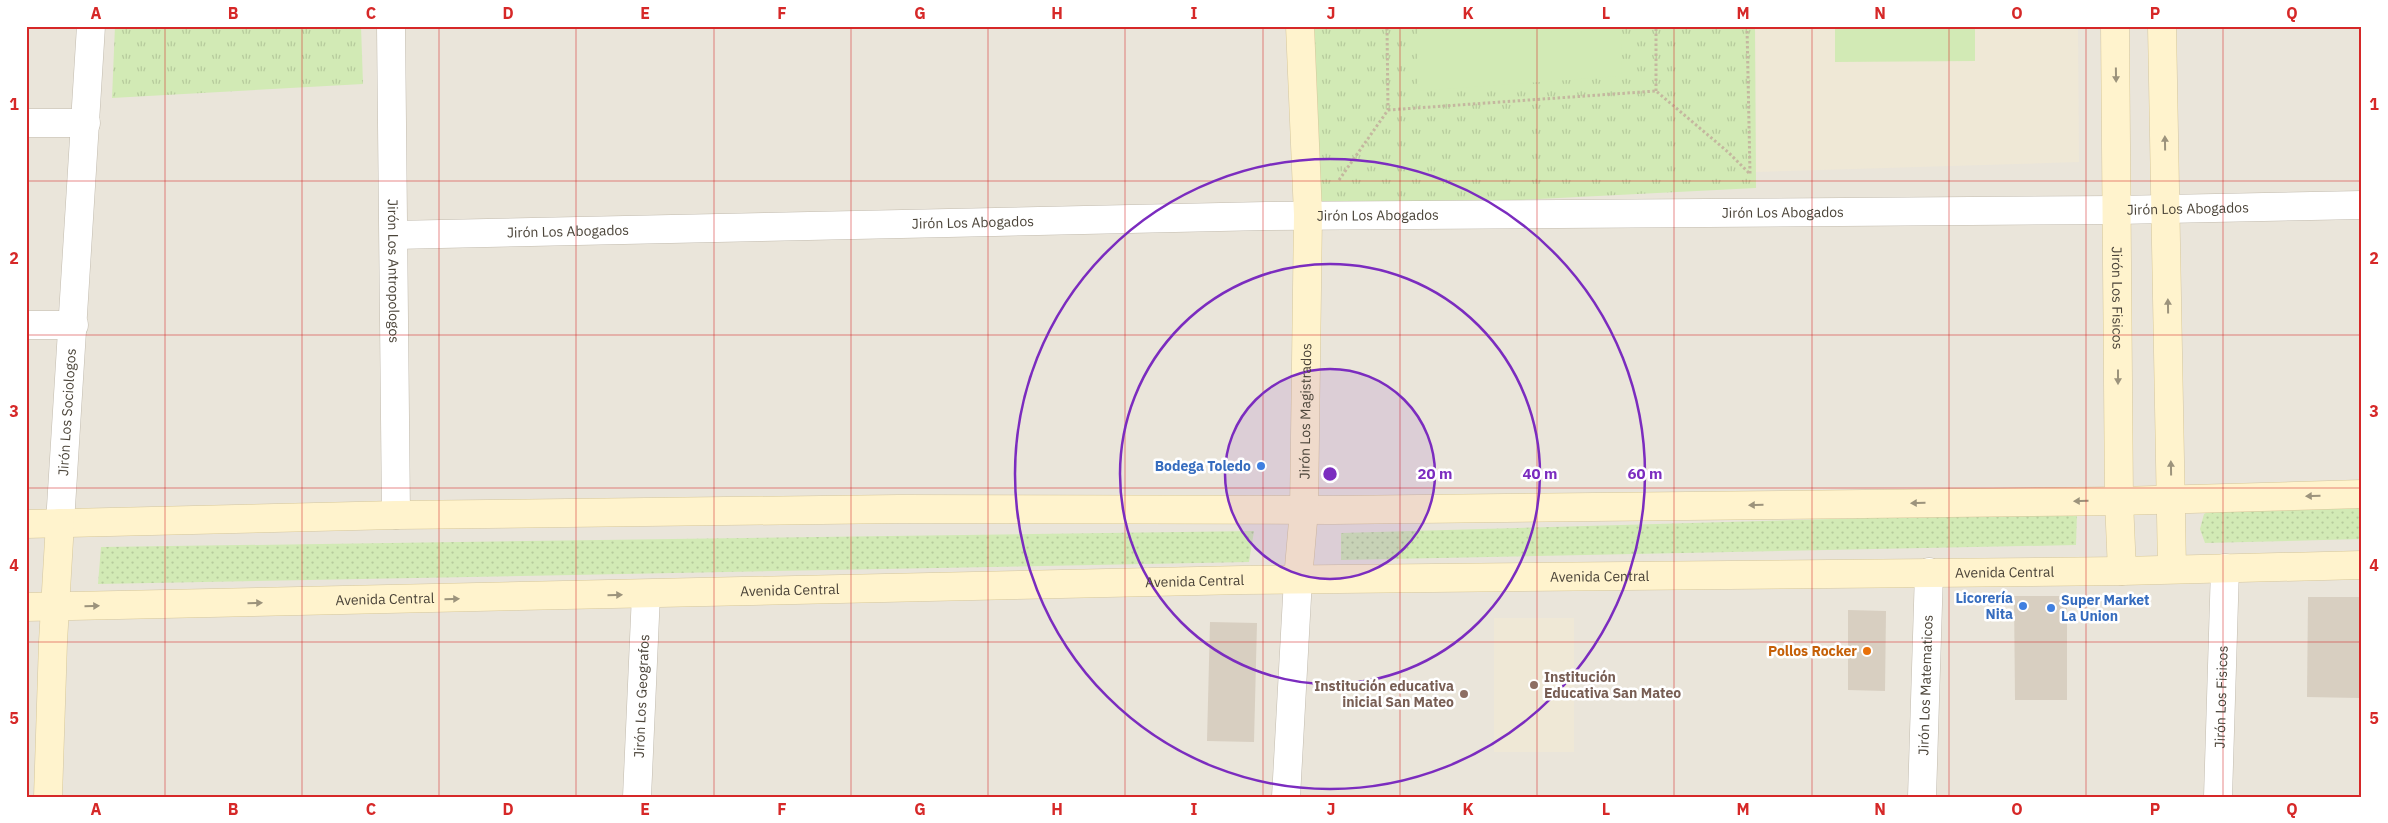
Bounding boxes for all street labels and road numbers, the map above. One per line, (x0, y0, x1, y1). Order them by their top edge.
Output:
street label: Jirón Los Abogados (2126, 198, 2249, 219)
street label: Jirón Los Antropologos (384, 199, 403, 343)
street label: Jirón Los Abogados (1722, 203, 1844, 222)
street label: Jirón Los Abogados (1317, 206, 1439, 225)
street label: Jirón Los Abogados (912, 212, 1034, 233)
street label: Jirón Los Abogados (507, 221, 629, 242)
street label: Jirón Los Fisicos (2108, 246, 2127, 350)
street label: Jirón Los Magistrados (1295, 343, 1315, 480)
street label: Jirón Los Sociologos (54, 348, 80, 477)
street label: Avenida Central (1955, 563, 2055, 582)
street label: Avenida Central (1550, 567, 1650, 586)
street label: Avenida Central (1145, 571, 1245, 591)
street label: Avenida Central (740, 580, 840, 600)
street label: Avenida Central (335, 589, 435, 609)
street label: Jirón Los Matematicos (1914, 614, 1937, 756)
street label: Jirón Los Geografos (630, 634, 653, 758)
street label: Jirón Los Fisicos (2210, 645, 2232, 749)

